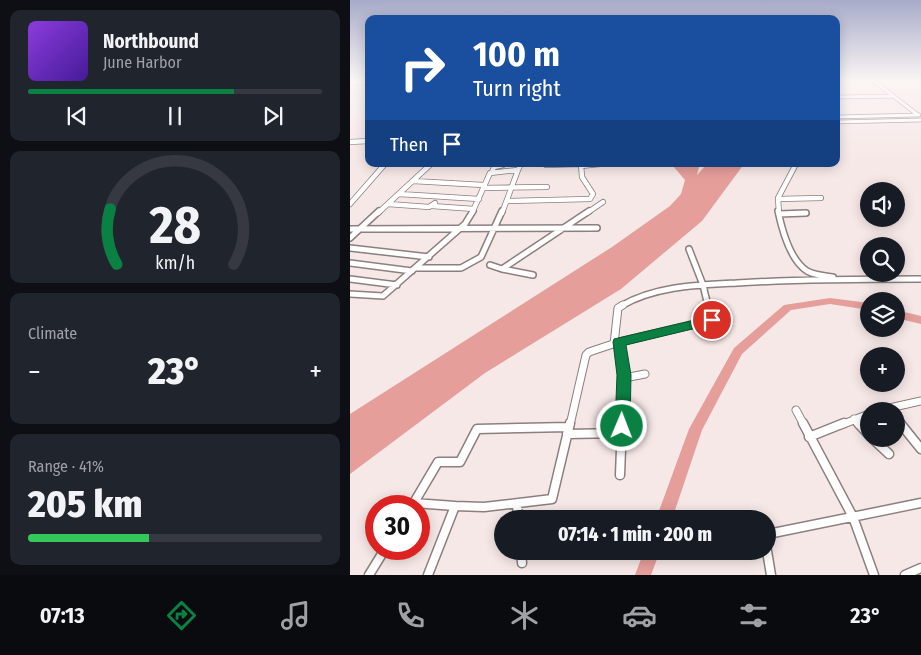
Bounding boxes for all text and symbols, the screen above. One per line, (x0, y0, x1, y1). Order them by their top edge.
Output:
text: Northbound (103, 30, 199, 53)
text: 100 m (473, 33, 560, 75)
icon: right (390, 35, 455, 100)
text: June Harbor (103, 53, 181, 72)
text: Turn right (473, 75, 561, 102)
icon: previous (63, 102, 91, 130)
icon: pause (161, 102, 189, 130)
icon: next (259, 102, 287, 130)
icon: arrive (438, 130, 466, 158)
text: Then (390, 133, 428, 156)
map controls (860, 182, 905, 447)
button: sound (860, 182, 905, 227)
text: 28 (148, 194, 201, 257)
button: search (860, 237, 905, 282)
text: km/h (155, 252, 195, 274)
button: layers (860, 292, 905, 337)
pin (691, 299, 733, 341)
icon: arrive (698, 306, 726, 334)
text: Climate (28, 324, 77, 343)
button: + (860, 347, 905, 392)
text: 23° (148, 348, 202, 394)
text: − (28, 355, 41, 388)
text: + (309, 355, 322, 388)
position arrow (595, 399, 647, 451)
button: − (860, 402, 905, 447)
text: Range · 41% (28, 457, 104, 476)
text: 205 km (28, 481, 142, 527)
speed limit sign: 30 (365, 495, 430, 560)
text: 07:14 · 1 min · 200 m (558, 523, 712, 546)
icon: directions (164, 598, 199, 633)
icon: music (278, 598, 313, 633)
icon: phone (393, 598, 428, 633)
icon: climate (507, 598, 542, 633)
icon: car (622, 598, 657, 633)
icon: filters (736, 598, 771, 633)
text: 07:13 (40, 602, 85, 629)
text: 23° (850, 602, 881, 629)

